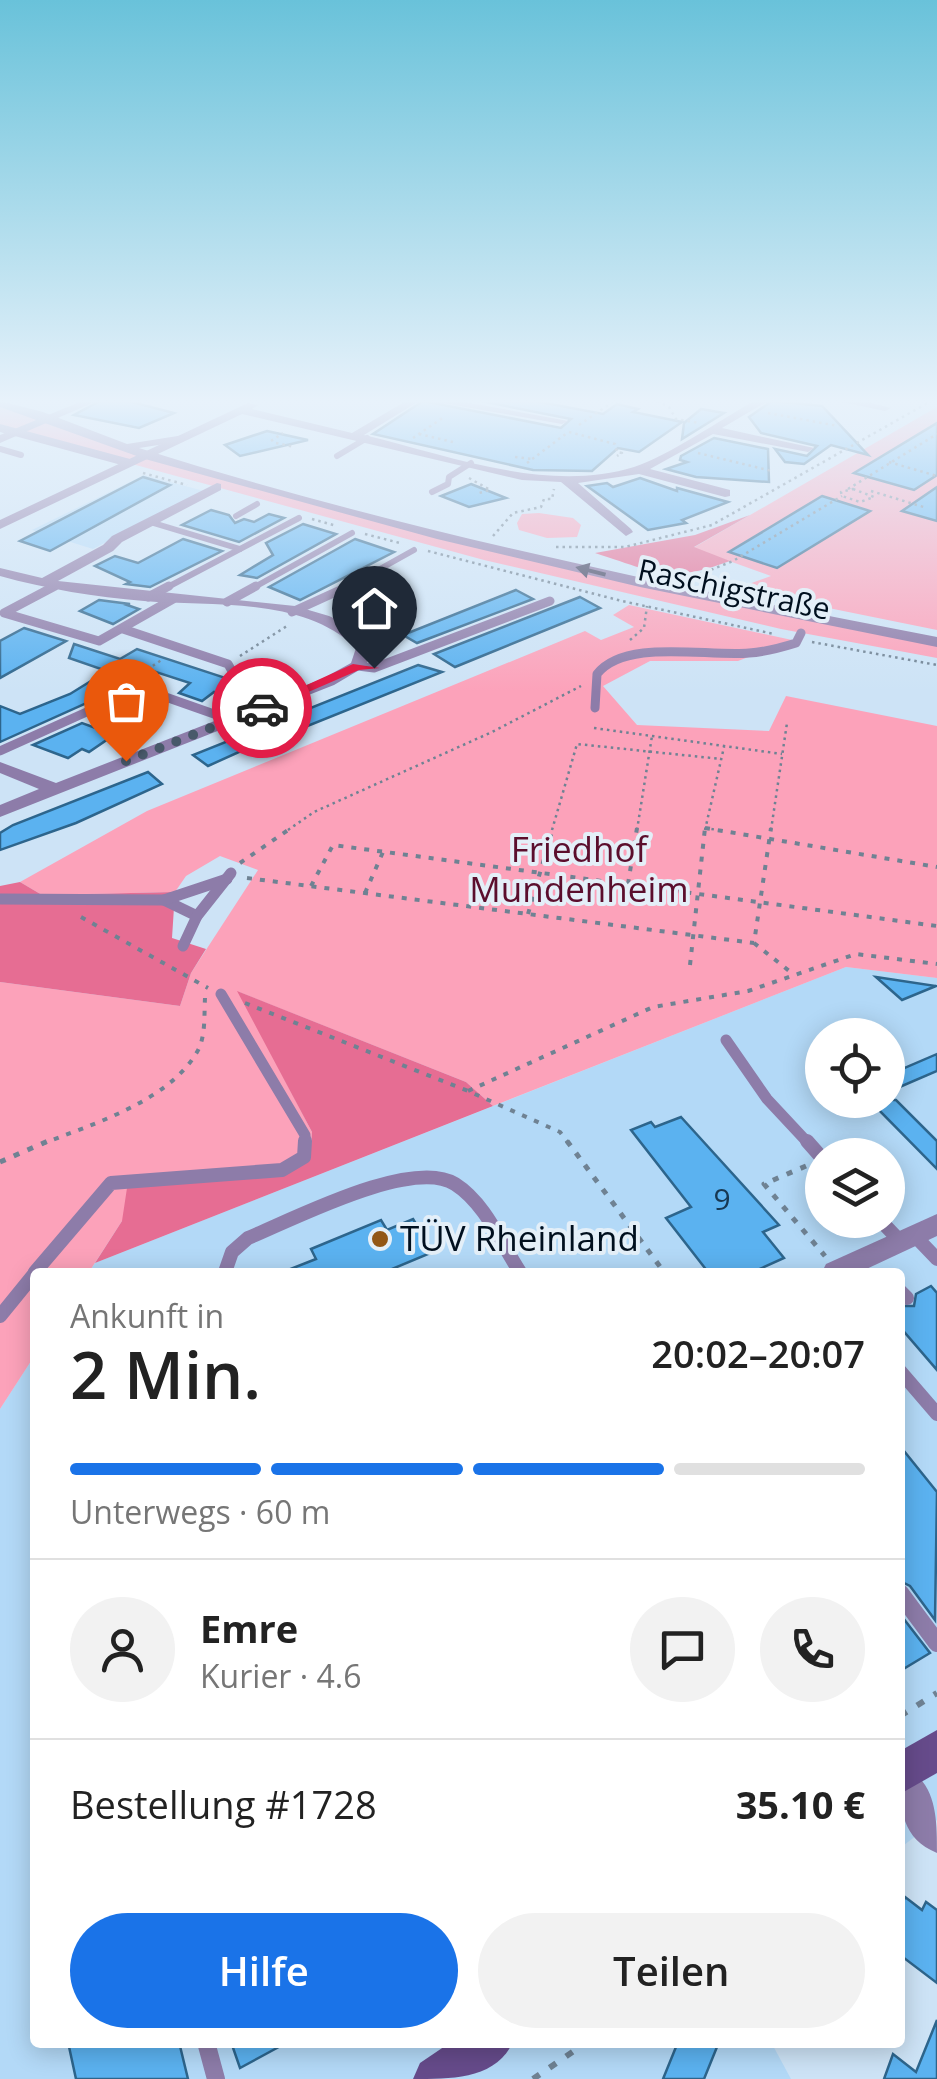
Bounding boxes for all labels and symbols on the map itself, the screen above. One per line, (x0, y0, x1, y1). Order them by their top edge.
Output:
street label: Raschigstraße (634, 548, 834, 629)
one-way arrow (575, 563, 606, 578)
pin (332, 566, 417, 669)
courier (212, 658, 312, 758)
pin (84, 659, 169, 762)
park label: Friedhof Mundenheim (469, 825, 689, 912)
house number: 9 (713, 1178, 731, 1219)
place label: TÜV Rheinland (400, 1214, 639, 1261)
marker: TÜV Rheinland (369, 1228, 391, 1250)

